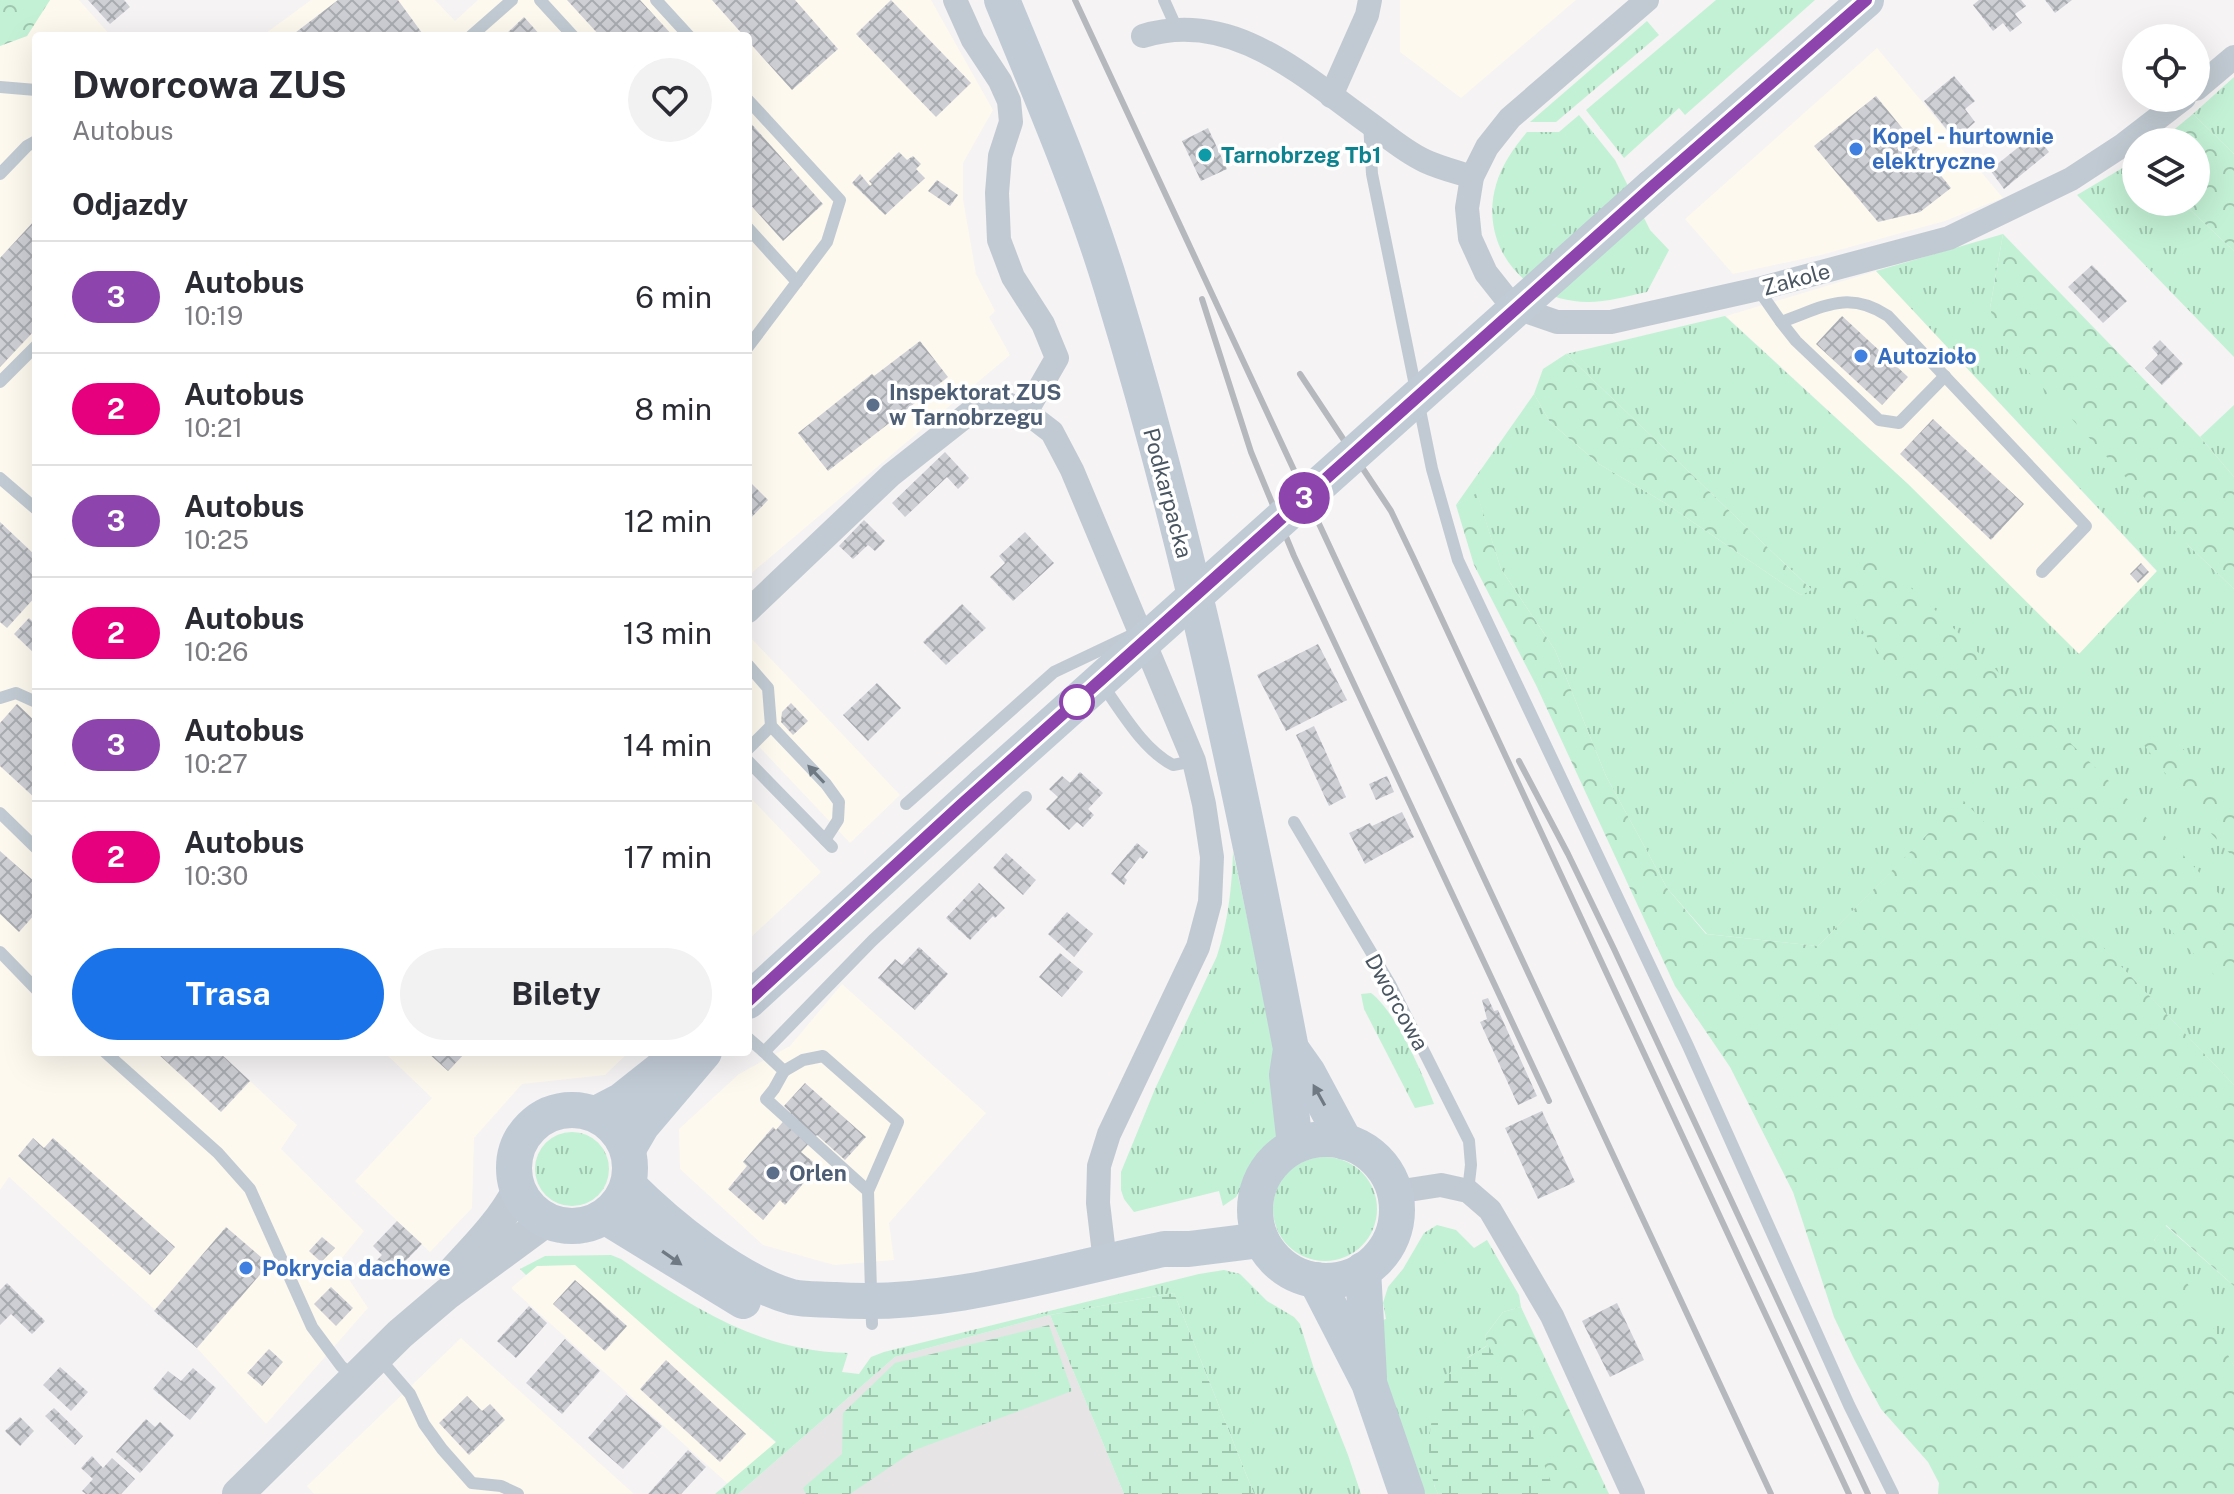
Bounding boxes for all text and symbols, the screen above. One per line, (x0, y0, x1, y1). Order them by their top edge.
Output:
map controls (2122, 24, 2210, 216)
button: locate (2122, 24, 2210, 112)
button: heart (628, 58, 712, 142)
text: Dworcowa ZUS (72, 62, 347, 107)
text: Autobus (72, 115, 174, 146)
place label: Kopel - hurtownie elektryczne (1872, 123, 2054, 174)
button: layers (2122, 128, 2210, 216)
marker: Kopel - hurtownie elektryczne (1847, 140, 1865, 158)
place label: Tarnobrzeg Tb1 (1221, 142, 1381, 168)
marker: Tarnobrzeg Tb1 (1196, 146, 1214, 164)
text: Odjazdy (72, 186, 188, 222)
street label: Zakole (1759, 257, 1833, 301)
text: Autobus (184, 264, 304, 300)
text: 6 min (635, 279, 712, 315)
text: 3 (107, 280, 125, 313)
text: 10:19 (184, 300, 243, 331)
place label: Autozioło (1877, 343, 1977, 369)
marker: Autozioło (1852, 347, 1870, 365)
text: Autobus (184, 376, 304, 412)
place label: Inspektorat ZUS w Tarnobrzegu (889, 379, 1061, 430)
text: 8 min (634, 391, 712, 427)
text: 2 (107, 392, 125, 425)
marker: Inspektorat ZUS w Tarnobrzegu (864, 396, 882, 414)
text: 10:21 (184, 412, 243, 443)
street label: Podkarpacka (1138, 425, 1198, 561)
line badge: 3 (1278, 472, 1330, 524)
text: 3 (1295, 481, 1313, 514)
text: Autobus (184, 488, 304, 524)
text: 12 min (624, 503, 712, 539)
text: 3 (107, 504, 125, 537)
text: 10:25 (184, 524, 249, 555)
text: Autobus (184, 600, 304, 636)
text: 13 min (623, 615, 712, 651)
text: 2 (107, 616, 125, 649)
text: 10:26 (184, 636, 249, 667)
unlabelled marker (1060, 685, 1094, 719)
text: Autobus (184, 712, 304, 748)
text: 14 min (623, 727, 712, 763)
text: 3 (107, 728, 125, 761)
text: 10:27 (184, 748, 248, 779)
one-way arrow (807, 765, 826, 784)
text: Autobus (184, 824, 304, 860)
text: 17 min (624, 839, 712, 875)
text: 2 (107, 840, 125, 873)
text: 10:30 (184, 860, 248, 891)
button: Trasa (72, 948, 384, 1040)
button: Bilety (400, 948, 712, 1040)
street label: Dworcowa (1360, 949, 1434, 1055)
one-way arrow (1313, 1083, 1326, 1106)
place label: Orlen (789, 1160, 847, 1186)
marker: Orlen (764, 1164, 782, 1182)
one-way arrow (661, 1250, 682, 1265)
place label: Pokrycia dachowe (262, 1255, 451, 1281)
marker: Pokrycia dachowe (237, 1259, 255, 1277)

